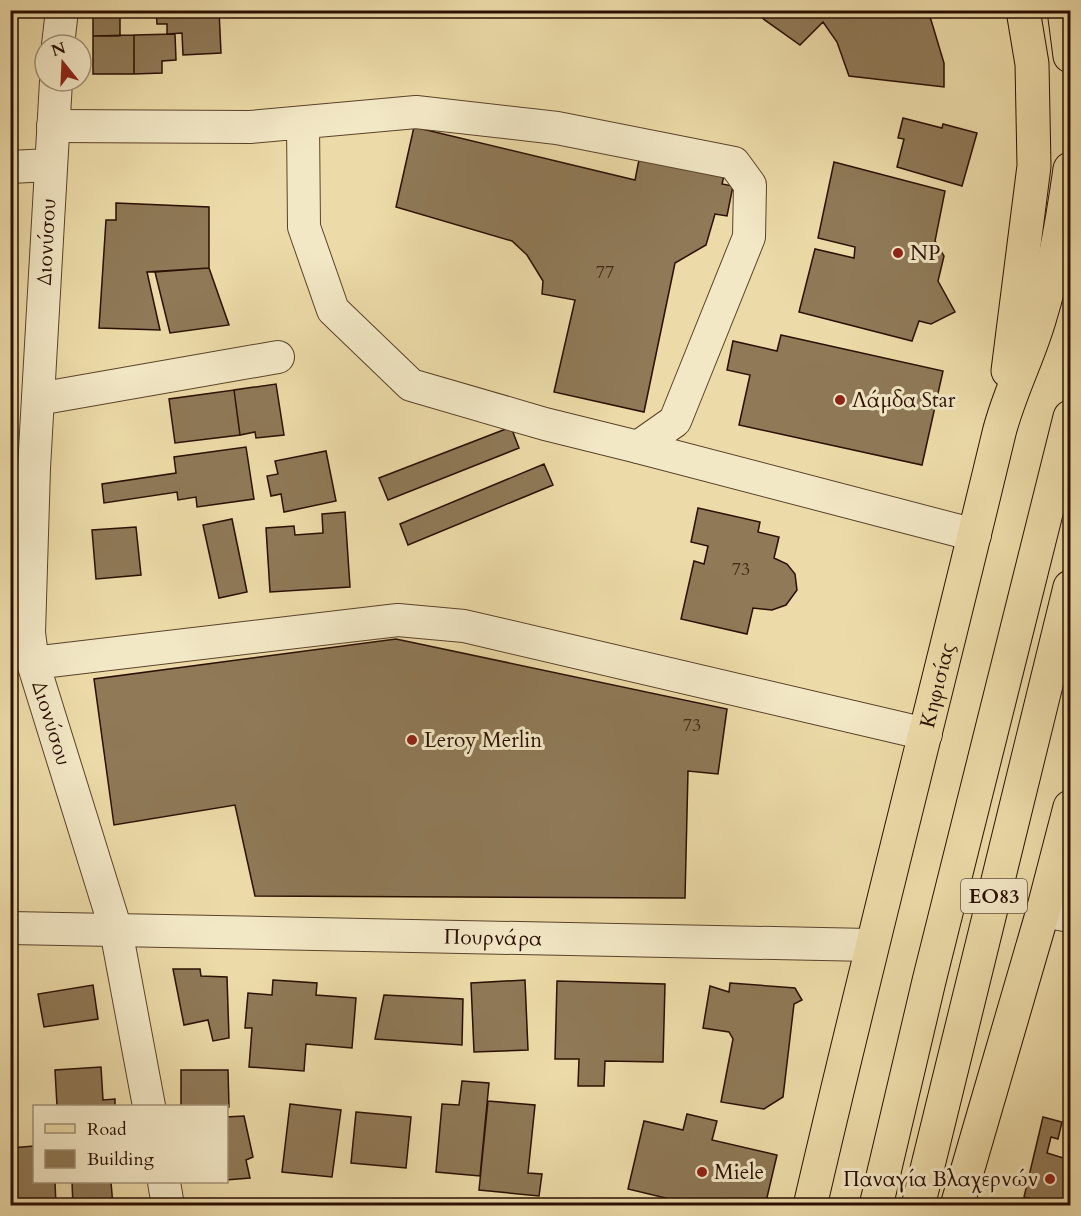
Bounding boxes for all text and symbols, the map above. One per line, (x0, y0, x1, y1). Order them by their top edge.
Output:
north arrow (33, 33, 93, 93)
text: N (49, 37, 69, 62)
street label: Διονύσου (30, 198, 63, 286)
place label: NP (910, 239, 940, 268)
marker: NP (891, 246, 905, 260)
house number: 77 (596, 260, 614, 285)
place label: Λάμδα Star (852, 386, 956, 415)
marker: Λάμδα Star (833, 393, 847, 407)
house number: 73 (732, 557, 750, 582)
street label: Κηφισίας (913, 640, 962, 731)
street label: Διονύσου (24, 677, 78, 769)
house number: 73 (683, 713, 701, 738)
place label: Leroy Merlin (424, 726, 542, 755)
marker: Leroy Merlin (405, 733, 419, 747)
road number: ΕΟ83 (961, 879, 1027, 913)
street label: Πουρνάρα (444, 923, 543, 954)
legend (33, 1105, 228, 1183)
text: Road (87, 1117, 127, 1142)
text: Building (87, 1147, 155, 1172)
place label: Miele (714, 1158, 764, 1187)
marker: Miele (695, 1165, 709, 1179)
place label: Παναγία Βλαχερνών (843, 1165, 1038, 1194)
marker: Παναγία Βλαχερνών (1043, 1172, 1057, 1186)

